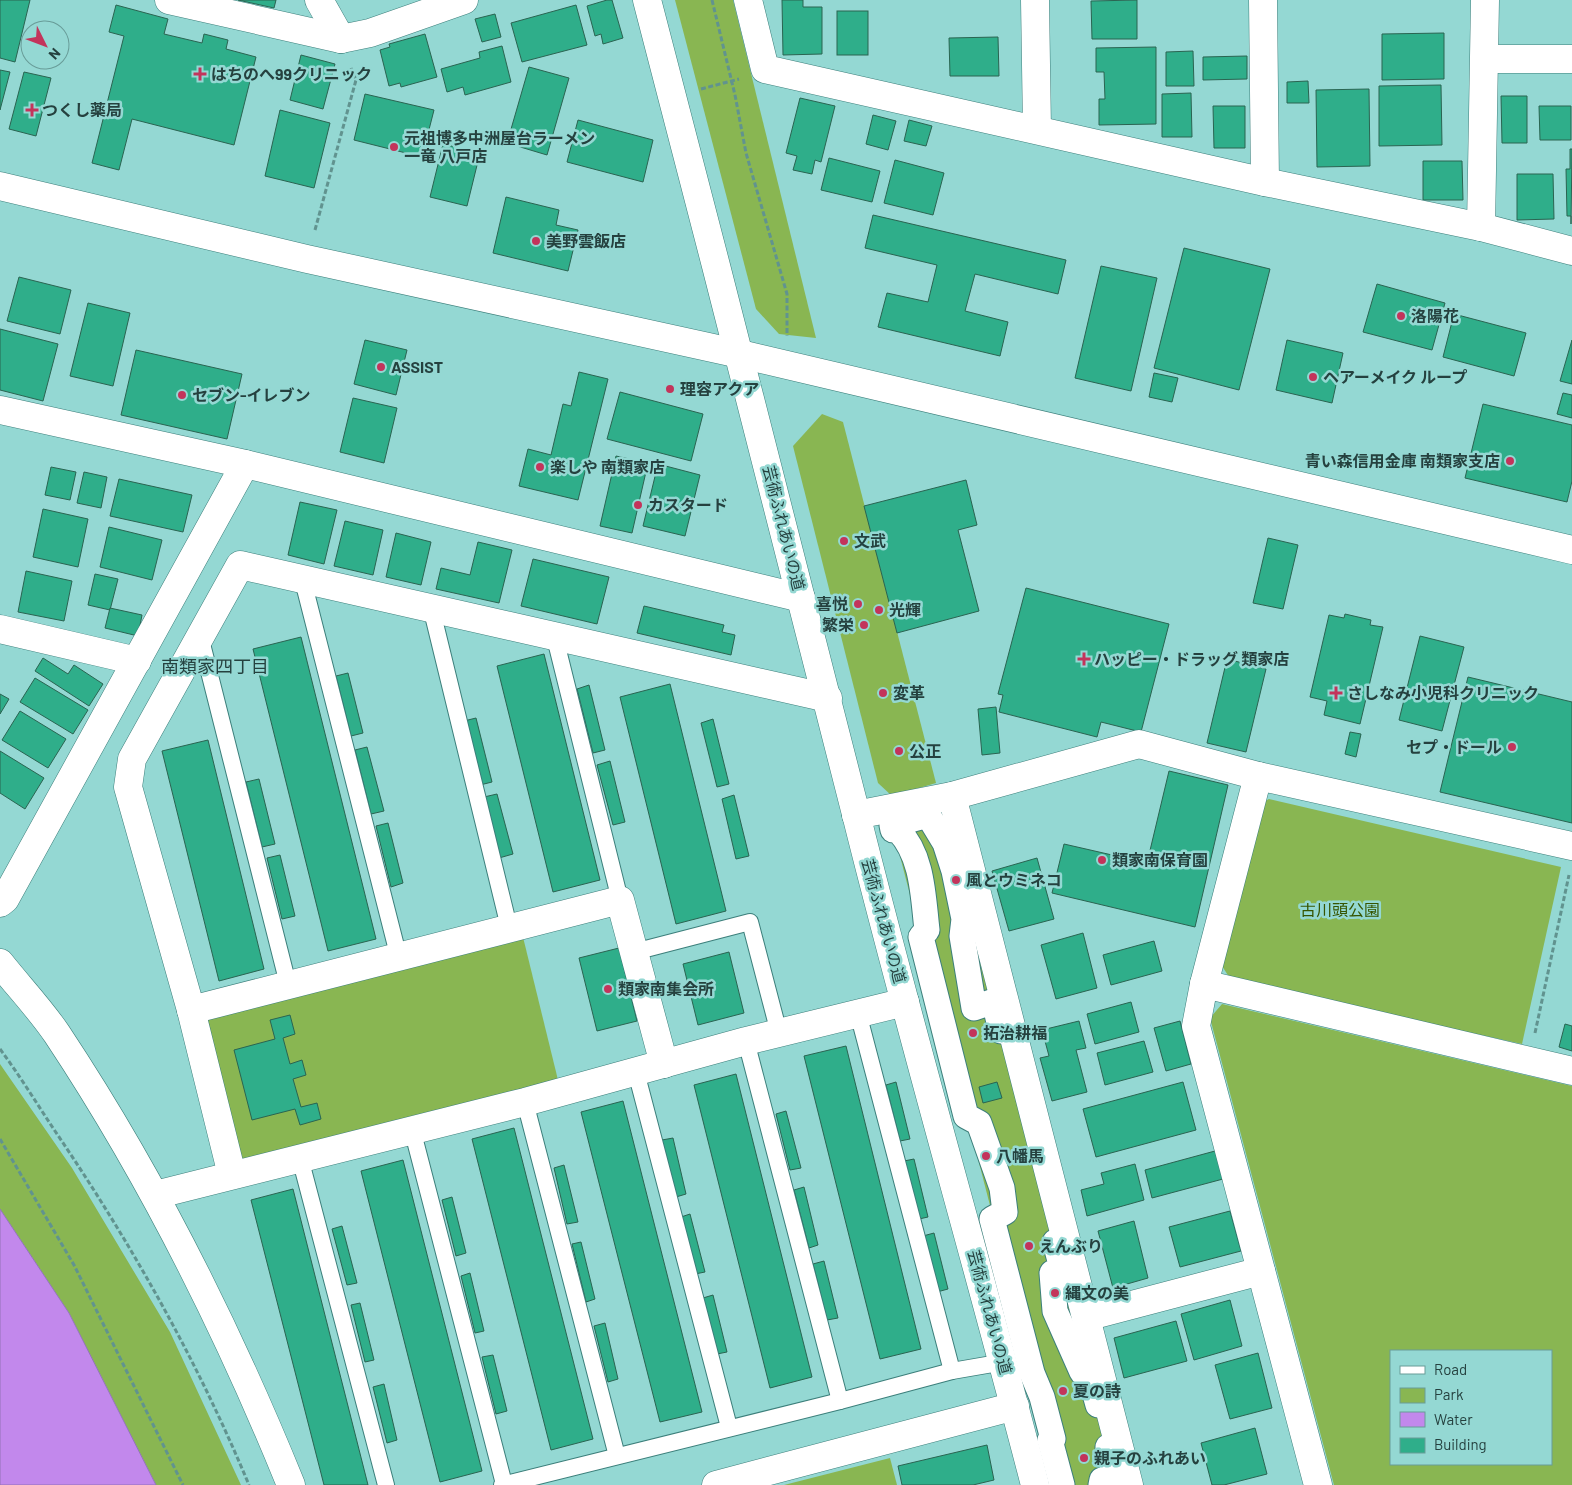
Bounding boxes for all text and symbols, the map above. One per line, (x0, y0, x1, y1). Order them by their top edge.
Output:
north arrow (20, 20, 70, 70)
text: N (46, 45, 64, 63)
place label: はちのへ99クリニック (211, 64, 372, 83)
marker: はちのへ99クリニック (193, 67, 207, 81)
place label: つくし薬局 (42, 100, 122, 119)
marker: つくし薬局 (26, 104, 38, 116)
place label: 元祖博多中洲屋台ラーメン 一竜 八戸店 (404, 128, 595, 165)
marker: 元祖博多中洲屋台ラーメン 一竜 八戸店 (388, 141, 400, 153)
place label: 美野雲飯店 (546, 231, 626, 250)
marker: 美野雲飯店 (530, 235, 542, 247)
place label: 洛陽花 (1411, 306, 1459, 325)
marker: 洛陽花 (1395, 310, 1407, 322)
place label: ASSIST (391, 357, 443, 376)
marker: ASSIST (375, 361, 387, 373)
place label: ヘアーメイク ループ (1323, 367, 1467, 386)
marker: ヘアーメイク ループ (1307, 371, 1319, 383)
place label: 理容アクア (680, 379, 759, 398)
marker: 理容アクア (664, 383, 676, 395)
place label: セブン-イレブン (192, 385, 311, 404)
marker: セブン-イレブン (176, 389, 188, 401)
place label: 青い森信用金庫 南類家支店 (1305, 451, 1500, 470)
marker: 青い森信用金庫 南類家支店 (1504, 455, 1516, 467)
place label: 楽しや 南類家店 (550, 457, 665, 476)
marker: 楽しや 南類家店 (534, 461, 546, 473)
street label: 芸術ふれあいの道 (760, 463, 809, 592)
place label: カスタード (648, 495, 728, 514)
marker: カスタード (632, 499, 644, 511)
place label: 文武 (854, 531, 886, 550)
marker: 文武 (838, 535, 850, 547)
place label: 喜悦 (816, 594, 848, 613)
marker: 喜悦 (852, 598, 864, 610)
place label: 光輝 (889, 600, 921, 619)
marker: 光輝 (873, 604, 885, 616)
place label: 繁栄 (822, 615, 854, 634)
marker: 繁栄 (858, 619, 870, 631)
place label: ハッピー・ドラッグ 類家店 (1094, 649, 1289, 668)
marker: ハッピー・ドラッグ 類家店 (1078, 653, 1090, 665)
district label: 南類家四丁目 (161, 655, 269, 677)
place label: 変革 (893, 683, 925, 702)
place label: さしなみ小児科クリニック (1347, 683, 1539, 702)
marker: さしなみ小児科クリニック (1329, 686, 1343, 700)
marker: 変革 (877, 687, 889, 699)
place label: セプ・ドール (1406, 737, 1502, 756)
place label: 公正 (909, 741, 941, 760)
marker: セプ・ドール (1506, 741, 1518, 753)
marker: 公正 (893, 745, 905, 757)
place label: 類家南保育園 (1112, 850, 1208, 869)
marker: 類家南保育園 (1096, 854, 1108, 866)
street label: 芸術ふれあいの道 (859, 857, 910, 985)
place label: 風とウミネコ (966, 870, 1062, 889)
marker: 風とウミネコ (950, 874, 962, 886)
park label: 古川頭公園 (1300, 900, 1380, 919)
place label: 類家南集会所 (618, 979, 714, 998)
marker: 類家南集会所 (602, 983, 614, 995)
place label: 拓治耕福 (983, 1023, 1047, 1042)
marker: 拓治耕福 (967, 1027, 979, 1039)
place label: 八幡馬 (996, 1146, 1044, 1165)
marker: 八幡馬 (980, 1150, 992, 1162)
place label: えんぶり (1039, 1236, 1103, 1255)
marker: えんぶり (1023, 1240, 1035, 1252)
street label: 芸術ふれあいの道 (965, 1248, 1016, 1376)
place label: 縄文の美 (1065, 1283, 1129, 1302)
marker: 縄文の美 (1049, 1287, 1061, 1299)
legend (1390, 1350, 1552, 1465)
text: Road (1434, 1360, 1467, 1378)
place label: 夏の詩 (1073, 1381, 1121, 1400)
marker: 夏の詩 (1057, 1385, 1069, 1397)
text: Park (1434, 1385, 1464, 1403)
text: Water (1434, 1410, 1473, 1428)
text: Building (1434, 1435, 1487, 1453)
place label: 親子のふれあい (1094, 1448, 1206, 1467)
marker: 親子のふれあい (1078, 1452, 1090, 1464)

